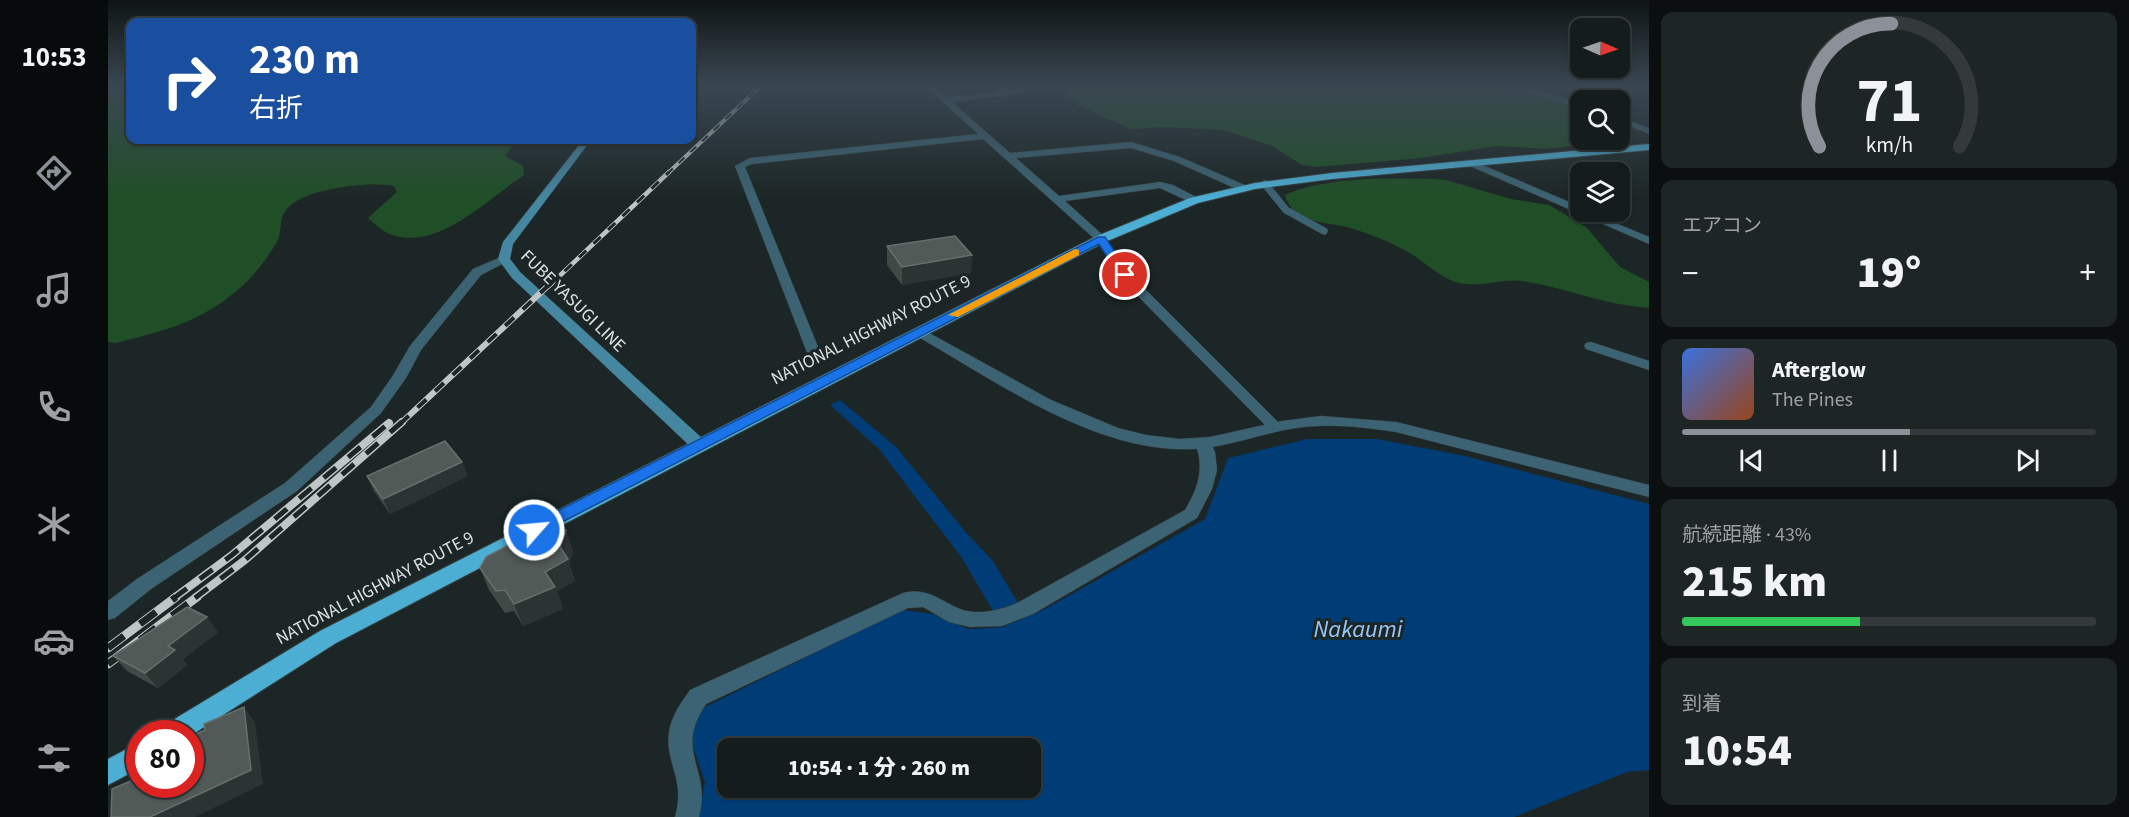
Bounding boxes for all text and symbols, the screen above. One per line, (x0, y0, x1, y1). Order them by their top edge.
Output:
north arrow (1570, 18, 1630, 78)
map controls (1570, 18, 1630, 222)
text: 230 m (249, 30, 360, 90)
text: 10:53 (21, 38, 87, 77)
icon: right (150, 42, 228, 120)
text: 71 (1856, 57, 1922, 146)
text: 右折 (249, 89, 303, 128)
button: search (1570, 90, 1630, 150)
text: km/h (1865, 130, 1913, 161)
icon: directions (33, 152, 75, 194)
button: layers (1570, 162, 1630, 222)
text: エアコン (1682, 212, 1762, 240)
text: 19° (1857, 241, 1921, 305)
street label: FUBE YASUGI LINE (515, 244, 631, 358)
pin (1099, 249, 1150, 300)
text: − (1682, 250, 1698, 297)
text: + (2080, 250, 2096, 297)
icon: arrive (1108, 258, 1141, 291)
icon: music (33, 269, 75, 311)
street label: NATIONAL HIGHWAY ROUTE 9 (767, 269, 975, 391)
text: Afterglow (1772, 354, 1866, 386)
icon: phone (33, 386, 75, 428)
text: The Pines (1772, 386, 1853, 414)
icon: previous (1735, 444, 1768, 477)
icon: pause (1873, 444, 1906, 477)
icon: next (2011, 444, 2044, 477)
position arrow (502, 498, 566, 562)
icon: climate (33, 503, 75, 545)
text: 航続距離 · 43% (1682, 521, 1811, 549)
street label: NATIONAL HIGHWAY ROUTE 9 (271, 525, 479, 651)
text: 215 km (1682, 550, 1827, 614)
water label: Nakaumi (1314, 612, 1403, 647)
icon: car (33, 620, 75, 662)
text: 到着 (1682, 690, 1722, 718)
text: 10:54 (1682, 719, 1792, 783)
speed limit sign: 80 (126, 720, 204, 798)
icon: filters (33, 737, 75, 779)
text: 10:54 · 1 分 · 260 m (788, 752, 970, 784)

